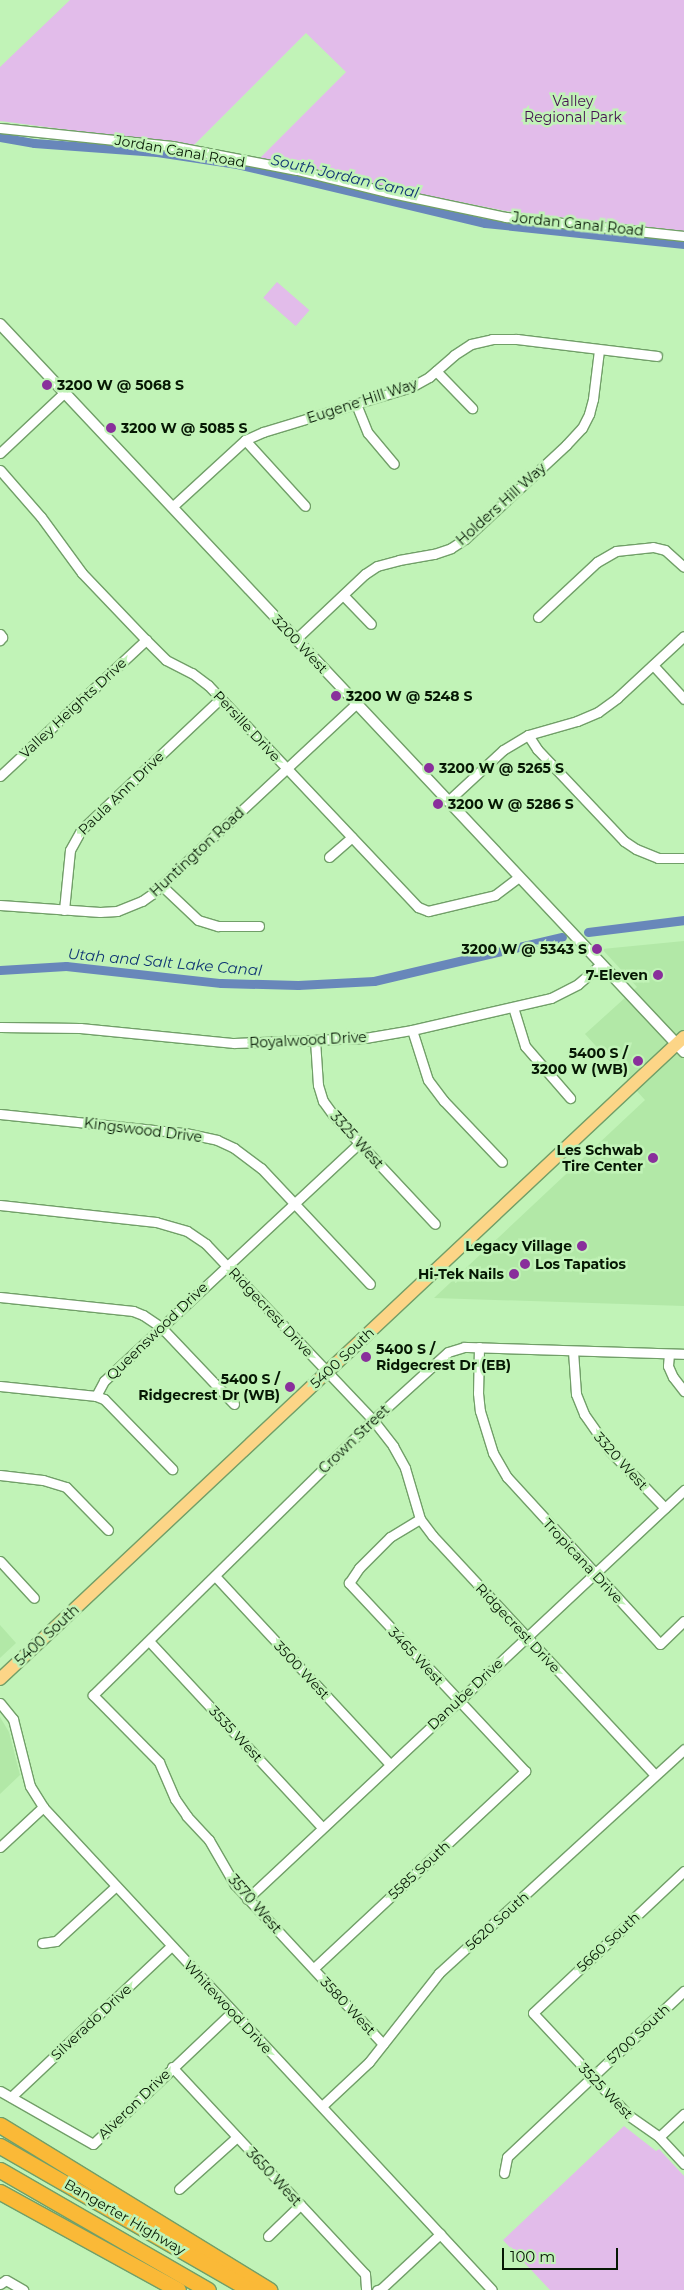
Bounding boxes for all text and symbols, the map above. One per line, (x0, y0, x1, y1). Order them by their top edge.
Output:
park label: Valley Regional Park (524, 93, 622, 125)
street label: Jordan Canal Road (114, 131, 246, 171)
water label: South Jordan Canal (269, 150, 421, 202)
street label: Jordan Canal Road (512, 209, 644, 239)
street label: Eugene Hill Way (305, 375, 419, 427)
place label: 3200 W @ 5068 S (57, 377, 184, 393)
marker: 3200 W @ 5068 S (41, 379, 53, 391)
place label: 3200 W @ 5085 S (121, 420, 247, 436)
marker: 3200 W @ 5085 S (105, 422, 117, 434)
street label: Holders Hill Way (453, 459, 549, 549)
street label: 3200 West (269, 611, 331, 677)
street label: Valley Heights Drive (16, 654, 130, 762)
street label: Persille Drive (210, 687, 284, 765)
place label: 3200 W @ 5248 S (346, 688, 472, 704)
marker: 3200 W @ 5248 S (330, 690, 342, 702)
street label: Paula Ann Drive (75, 748, 167, 838)
place label: 3200 W @ 5265 S (439, 760, 564, 776)
marker: 3200 W @ 5265 S (423, 762, 435, 774)
place label: 3200 W @ 5286 S (448, 796, 574, 812)
marker: 3200 W @ 5286 S (432, 798, 444, 810)
street label: Huntington Road (146, 804, 248, 900)
place label: 3200 W @ 5343 S (462, 941, 587, 957)
marker: 3200 W @ 5343 S (591, 943, 603, 955)
water label: Utah and Salt Lake Canal (67, 945, 263, 979)
place label: 7-Eleven (586, 967, 648, 983)
marker: 7-Eleven (652, 969, 664, 981)
street label: Royalwood Drive (249, 1029, 367, 1051)
place label: 5400 S / 3200 W (WB) (532, 1045, 628, 1078)
marker: 5400 S / 3200 W (WB) (632, 1055, 644, 1067)
street label: 3325 West (327, 1108, 387, 1172)
street label: Kingswood Drive (83, 1114, 203, 1146)
place label: Les Schwab Tire Center (557, 1142, 643, 1174)
marker: Les Schwab Tire Center (647, 1152, 659, 1164)
place label: Legacy Village (465, 1238, 572, 1254)
marker: Legacy Village (576, 1240, 588, 1252)
place label: Los Tapatios (535, 1256, 626, 1272)
marker: Los Tapatios (519, 1258, 531, 1270)
street label: Ridgecrest Drive (225, 1264, 317, 1360)
place label: Hi-Tek Nails (418, 1266, 504, 1282)
marker: Hi-Tek Nails (508, 1268, 520, 1280)
street label: Queenswood Drive (103, 1279, 211, 1383)
street label: 5400 South (307, 1324, 377, 1392)
place label: 5400 S / Ridgecrest Dr (EB) (376, 1341, 511, 1374)
marker: 5400 S / Ridgecrest Dr (EB) (360, 1351, 372, 1363)
place label: 5400 S / Ridgecrest Dr (WB) (138, 1371, 280, 1404)
marker: 5400 S / Ridgecrest Dr (WB) (284, 1381, 296, 1393)
street label: Crown Street (315, 1401, 393, 1477)
street label: 3320 West (591, 1429, 651, 1493)
street label: Tropicana Drive (540, 1515, 626, 1607)
street label: Ridgecrest Drive (472, 1580, 564, 1676)
street label: 5400 South (12, 1601, 82, 1669)
street label: 3465 West (385, 1624, 447, 1688)
street label: 3500 West (271, 1637, 333, 1703)
street label: Danube Drive (424, 1655, 506, 1733)
street label: 3535 West (206, 1702, 266, 1766)
street label: 5585 South (385, 1837, 453, 1903)
street label: 3570 West (225, 1871, 285, 1937)
street label: 5620 South (462, 1888, 532, 1954)
street label: 5660 South (573, 1909, 643, 1975)
street label: Whitewood Drive (180, 1957, 276, 2057)
street label: 3580 West (317, 1973, 379, 2039)
street label: Silverado Drive (47, 1980, 135, 2064)
street label: 5700 South (603, 2001, 673, 2067)
street label: 3525 West (575, 2060, 637, 2122)
street label: Alveron Drive (94, 2065, 174, 2143)
street label: 3650 West (243, 2145, 305, 2209)
street label: Bangerter Highway (61, 2175, 189, 2259)
scale bar (504, 2238, 620, 2270)
text: 100 m (510, 2247, 555, 2266)

